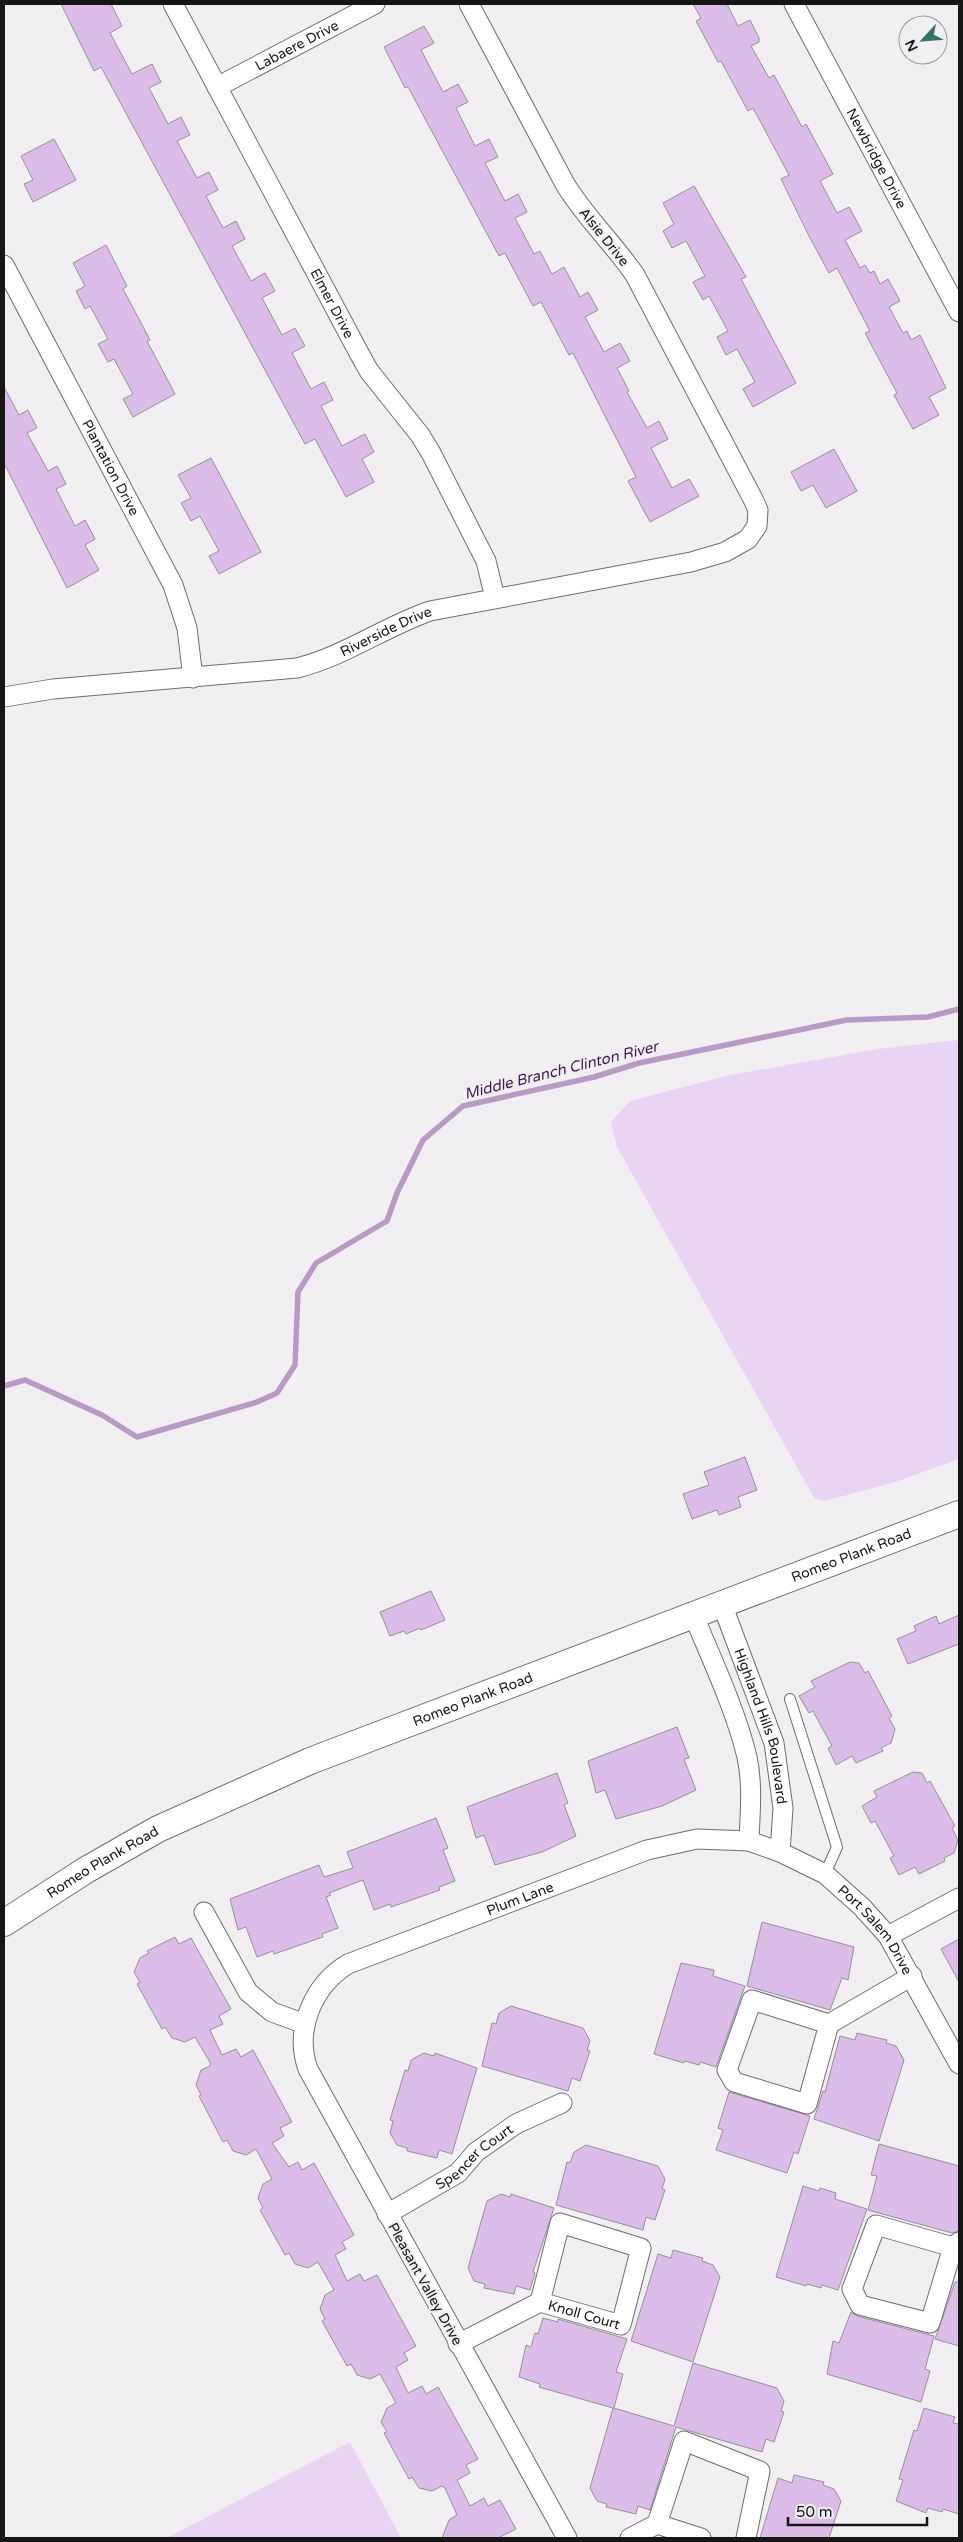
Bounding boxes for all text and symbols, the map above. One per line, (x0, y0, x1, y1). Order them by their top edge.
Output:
north arrow (898, 15, 948, 65)
street label: Labaere Drive (252, 16, 341, 74)
text: N (902, 37, 922, 54)
street label: Newbridge Drive (843, 105, 910, 211)
street label: Alsie Drive (575, 204, 633, 270)
street label: Elmer Drive (307, 265, 358, 341)
street label: Plantation Drive (79, 417, 143, 518)
street label: Riverside Drive (337, 603, 434, 660)
water label: Middle Branch Clinton River (462, 1037, 662, 1103)
street label: Romeo Plank Road (789, 1524, 914, 1586)
street label: Highland Hills Boulevard (731, 1646, 791, 1805)
street label: Romeo Plank Road (410, 1669, 535, 1730)
street label: Romeo Plank Road (43, 1822, 161, 1902)
street label: Plum Lane (484, 1878, 556, 1919)
street label: Port Salem Drive (834, 1881, 916, 1978)
street label: Spencer Court (432, 2120, 517, 2193)
street label: Pleasant Valley Drive (384, 2220, 466, 2348)
street label: Knoll Court (546, 2296, 623, 2333)
scale bar (788, 2494, 927, 2526)
text: 50 m (796, 2503, 833, 2521)

